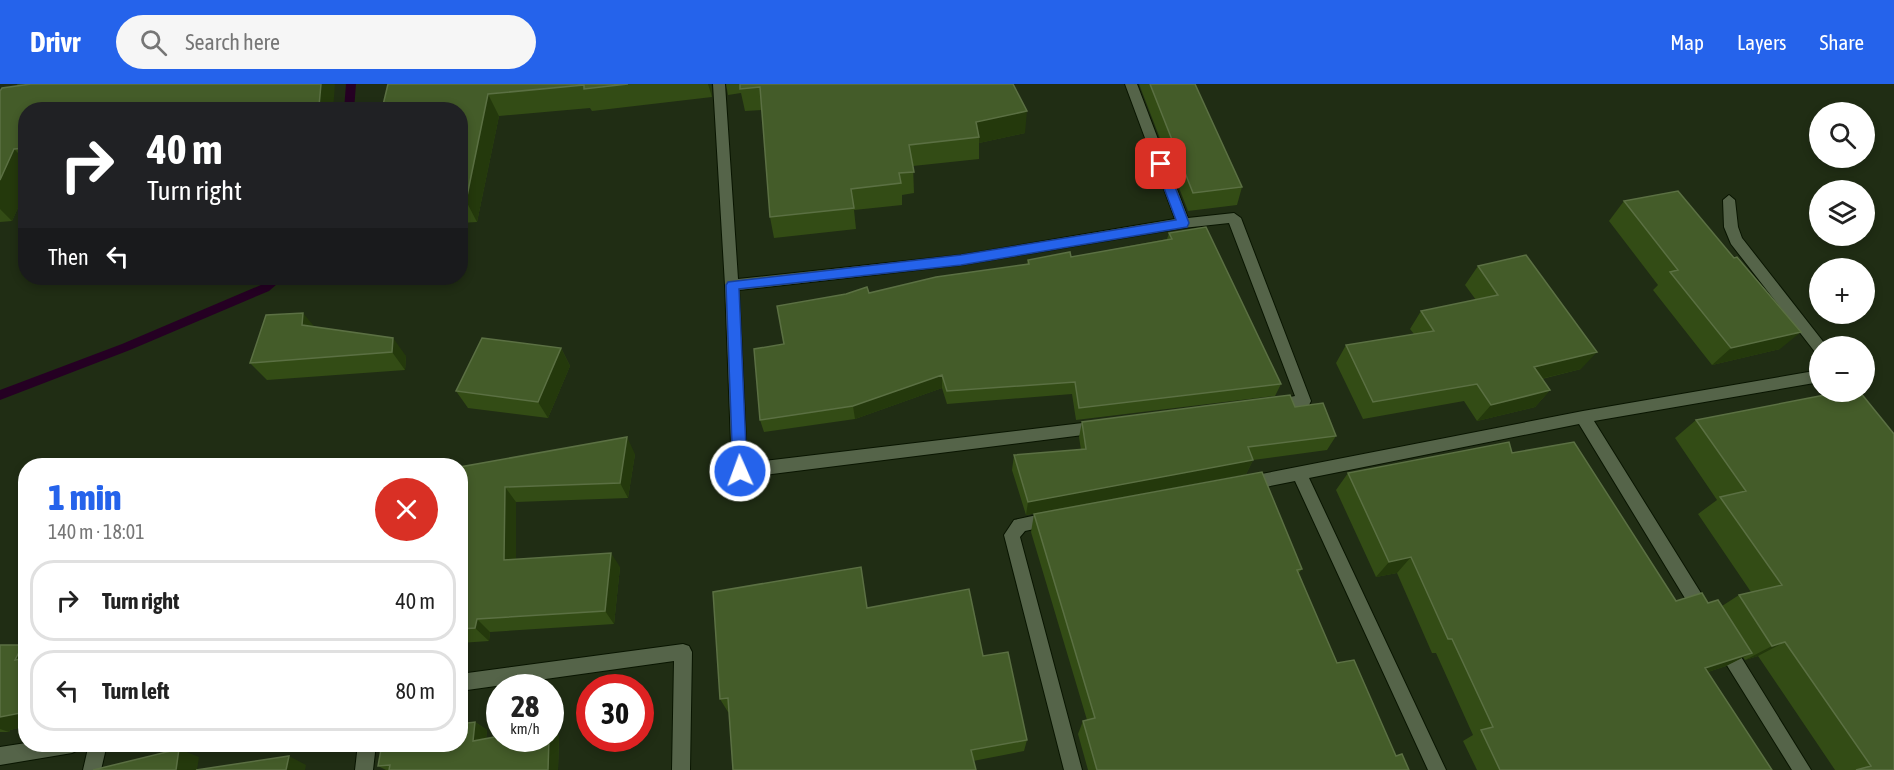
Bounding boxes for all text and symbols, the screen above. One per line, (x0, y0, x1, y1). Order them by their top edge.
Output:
search box (116, 15, 536, 69)
text: Drivr (30, 26, 80, 58)
icon: search (137, 26, 170, 59)
text: Search here (185, 29, 280, 55)
text: Map (1670, 30, 1704, 54)
text: Layers (1737, 30, 1787, 54)
text: Share (1820, 30, 1864, 54)
map controls (1809, 102, 1875, 402)
button: search (1809, 102, 1875, 168)
text: 40 m (147, 125, 222, 173)
icon: right (48, 126, 126, 204)
pin (1135, 138, 1186, 189)
icon: arrive (1144, 147, 1177, 180)
text: Turn right (147, 175, 242, 206)
button: layers (1809, 180, 1875, 246)
icon: left (101, 240, 134, 273)
text: Then (48, 244, 89, 270)
button: + (1809, 258, 1875, 324)
button: − (1809, 336, 1875, 402)
position arrow (708, 439, 772, 503)
text: 1 min (48, 476, 122, 518)
button: close (375, 478, 438, 541)
text: 140 m · 18:01 (48, 520, 145, 543)
icon: right (51, 584, 84, 617)
text: Turn right (102, 588, 179, 614)
text: 40 m (395, 588, 435, 614)
icon: left (51, 674, 84, 707)
speed limit sign: 30 (576, 674, 654, 752)
text: Turn left (102, 678, 169, 704)
text: 80 m (395, 678, 435, 704)
text: 28 (511, 689, 539, 723)
text: km/h (510, 720, 540, 737)

